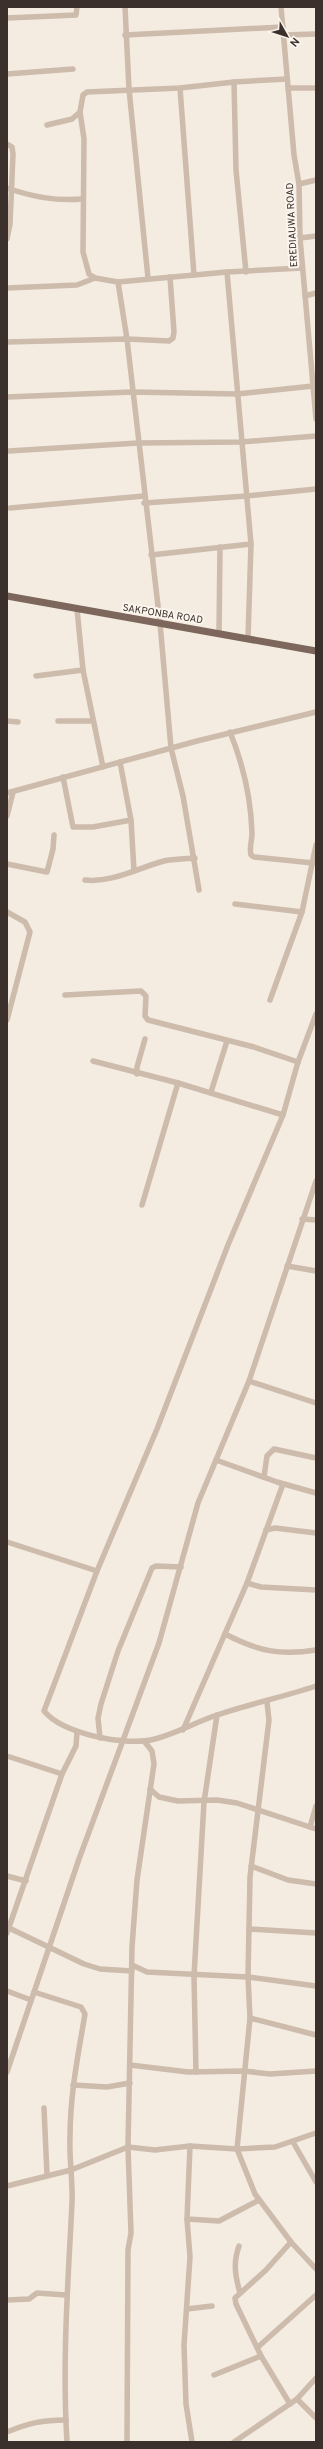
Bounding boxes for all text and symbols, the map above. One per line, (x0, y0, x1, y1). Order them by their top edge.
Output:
north arrow (267, 16, 307, 56)
text: N (286, 34, 302, 49)
street label: EREDIAUWA ROAD (284, 182, 301, 268)
street label: SAKPONBA ROAD (122, 602, 204, 627)

